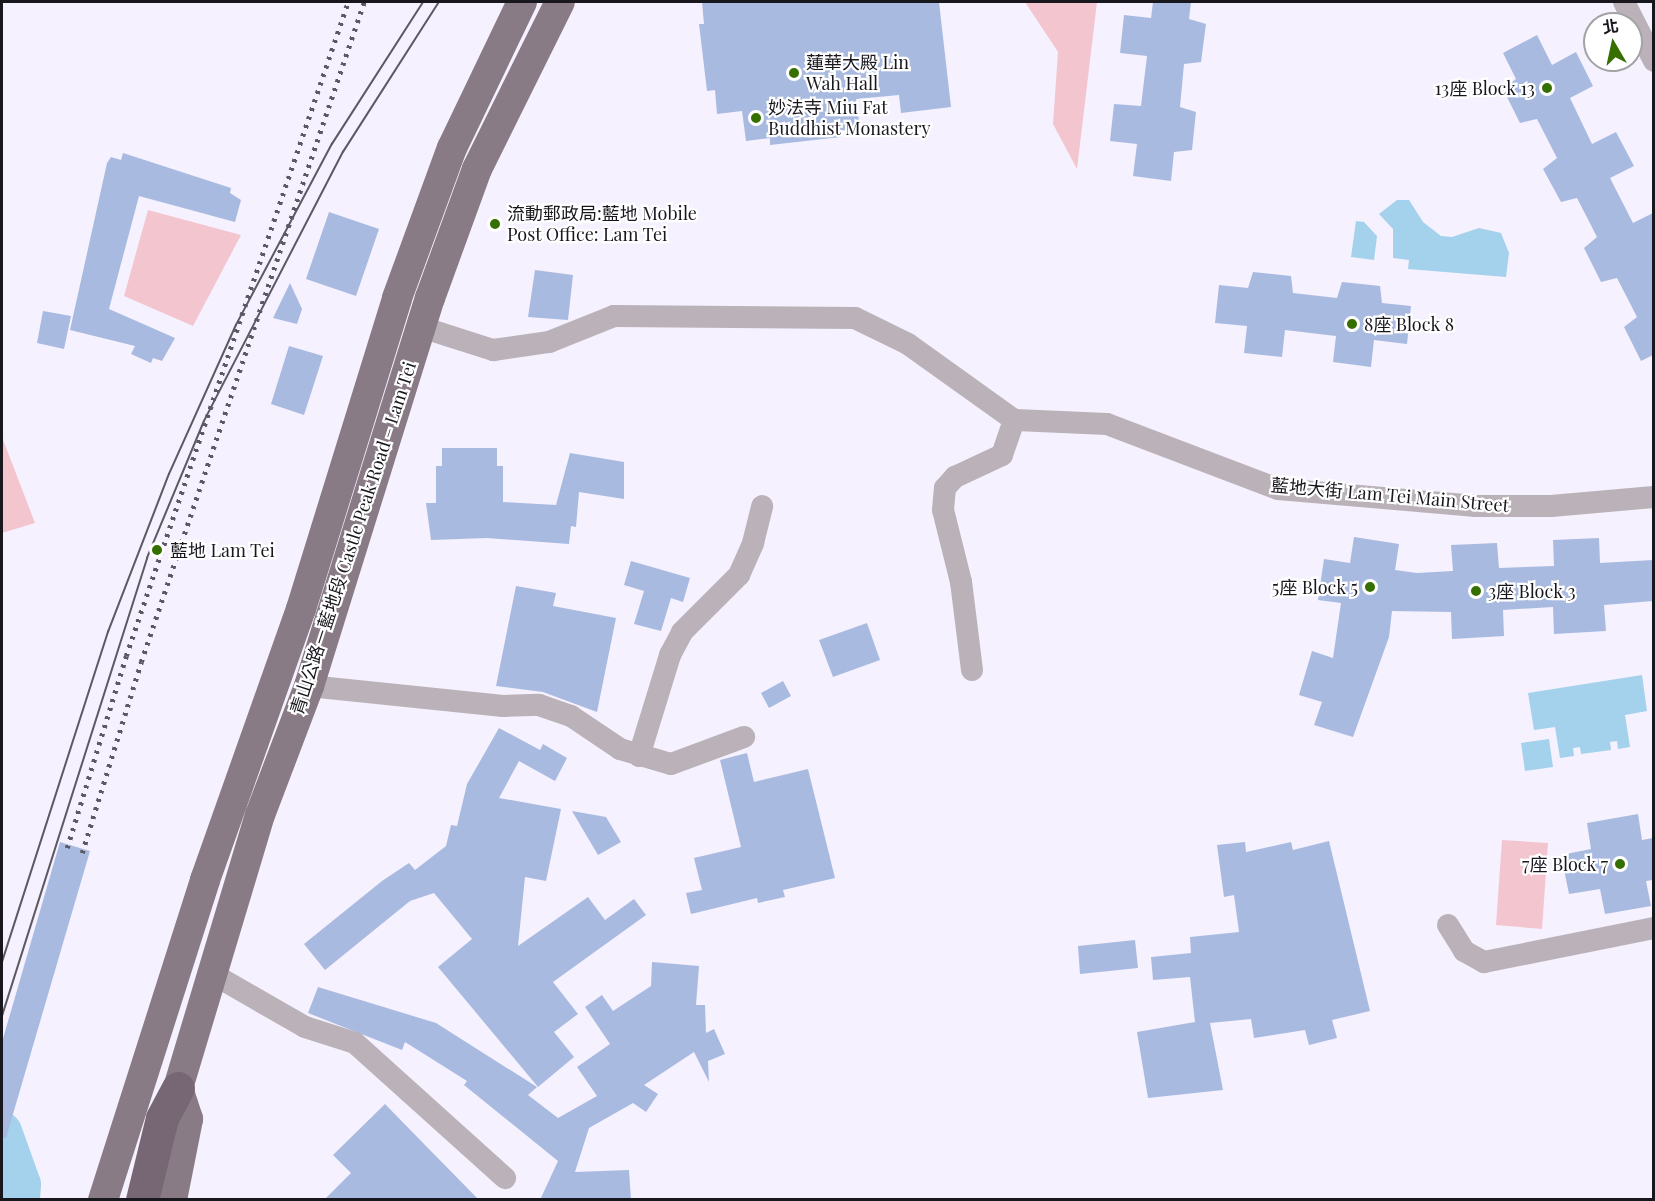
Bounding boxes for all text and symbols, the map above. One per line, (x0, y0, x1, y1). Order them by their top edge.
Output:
north arrow (1583, 12, 1643, 72)
text: 北 (1601, 14, 1620, 37)
place label: 蓮華大殿 Lin Wah Hall (806, 52, 909, 94)
marker: 蓮華大殿 Lin Wah Hall (787, 66, 801, 80)
place label: 13座 Block 13 (1435, 77, 1535, 99)
marker: 13座 Block 13 (1540, 81, 1554, 95)
place label: 妙法寺 Miu Fat Buddhist Monastery (768, 97, 931, 140)
marker: 妙法寺 Miu Fat Buddhist Monastery (749, 111, 763, 125)
place label: 流動郵政局:藍地 Mobile Post Office: Lam Tei (507, 203, 697, 246)
marker: 流動郵政局:藍地 Mobile Post Office: Lam Tei (488, 217, 502, 231)
place label: 8座 Block 8 (1364, 313, 1454, 335)
marker: 8座 Block 8 (1345, 317, 1359, 331)
street label: 青山公路－藍地段 Castle Peak Road – Lam Tei (285, 358, 421, 718)
street label: 藍地大街 Lam Tei Main Street (1270, 474, 1510, 516)
place label: 藍地 Lam Tei (170, 539, 275, 561)
marker: 藍地 Lam Tei (148, 541, 166, 559)
place label: 5座 Block 5 (1272, 576, 1358, 598)
marker: 5座 Block 5 (1363, 580, 1377, 594)
place label: 3座 Block 3 (1488, 580, 1576, 602)
marker: 3座 Block 3 (1469, 584, 1483, 598)
place label: 7座 Block 7 (1522, 853, 1608, 875)
marker: 7座 Block 7 (1613, 857, 1627, 871)

